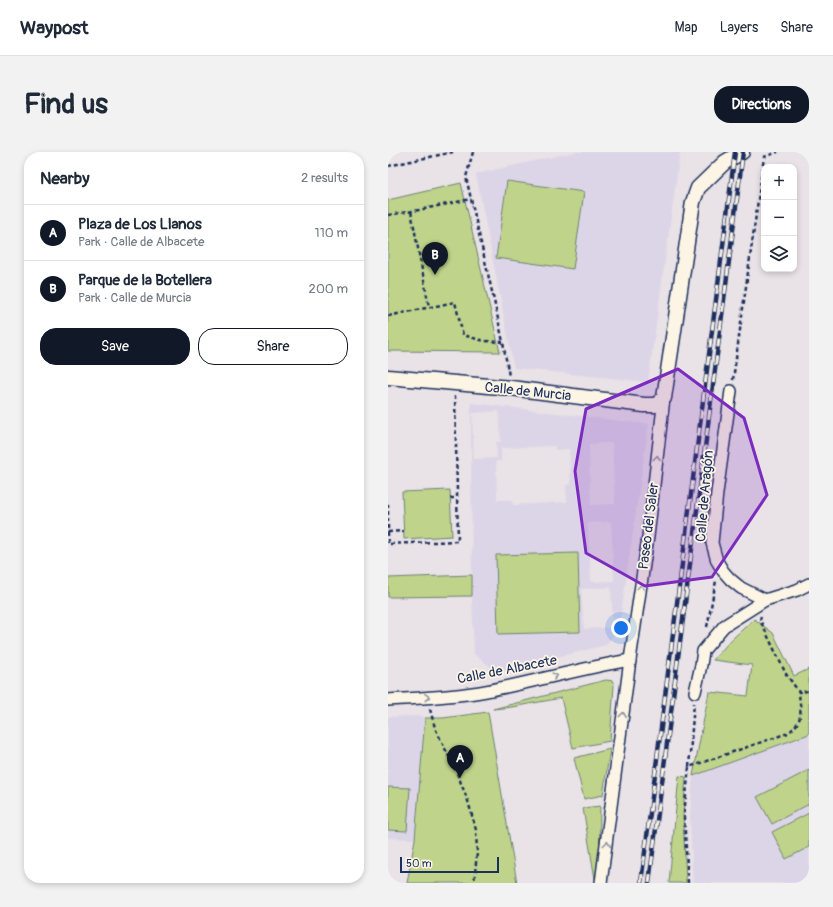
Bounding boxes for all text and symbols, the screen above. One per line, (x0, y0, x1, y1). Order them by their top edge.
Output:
text: Waypost (20, 16, 89, 40)
text: Map (675, 19, 698, 36)
text: Layers (720, 19, 758, 36)
text: Share (780, 19, 813, 36)
button: Directions (714, 86, 809, 123)
text: Find us (24, 87, 108, 122)
map controls (761, 164, 797, 272)
button: + (761, 164, 797, 200)
text: Nearby (40, 168, 89, 189)
text: 2 results (301, 170, 348, 186)
button: − (761, 200, 797, 236)
text: Plaza de Los Llanos (78, 215, 202, 234)
text: A (49, 225, 57, 241)
text: 110 m (315, 225, 348, 241)
text: Park · Calle de Albacete (78, 234, 204, 250)
button: layers (761, 236, 797, 272)
pin: B (422, 242, 448, 275)
text: Parque de la Botellera (78, 271, 212, 290)
text: B (49, 281, 57, 297)
text: 200 m (309, 281, 348, 297)
text: Park · Calle de Murcia (78, 290, 191, 306)
button: Save (40, 328, 190, 365)
button: Share (198, 328, 348, 365)
street label: Calle de Murcia (484, 379, 572, 404)
street label: Calle de Aragón (692, 449, 717, 543)
one-way arrow (652, 455, 661, 461)
street label: Paseo del Saler (635, 482, 662, 571)
one-way arrow (636, 584, 645, 590)
your location (611, 618, 631, 638)
street label: Calle de Albacete (456, 651, 558, 687)
one-way arrow (552, 672, 558, 680)
one-way arrow (424, 693, 430, 702)
one-way arrow (619, 712, 628, 719)
pin: A (447, 745, 473, 778)
one-way arrow (602, 841, 611, 847)
scale bar (400, 855, 499, 874)
text: 50 m (406, 857, 432, 870)

